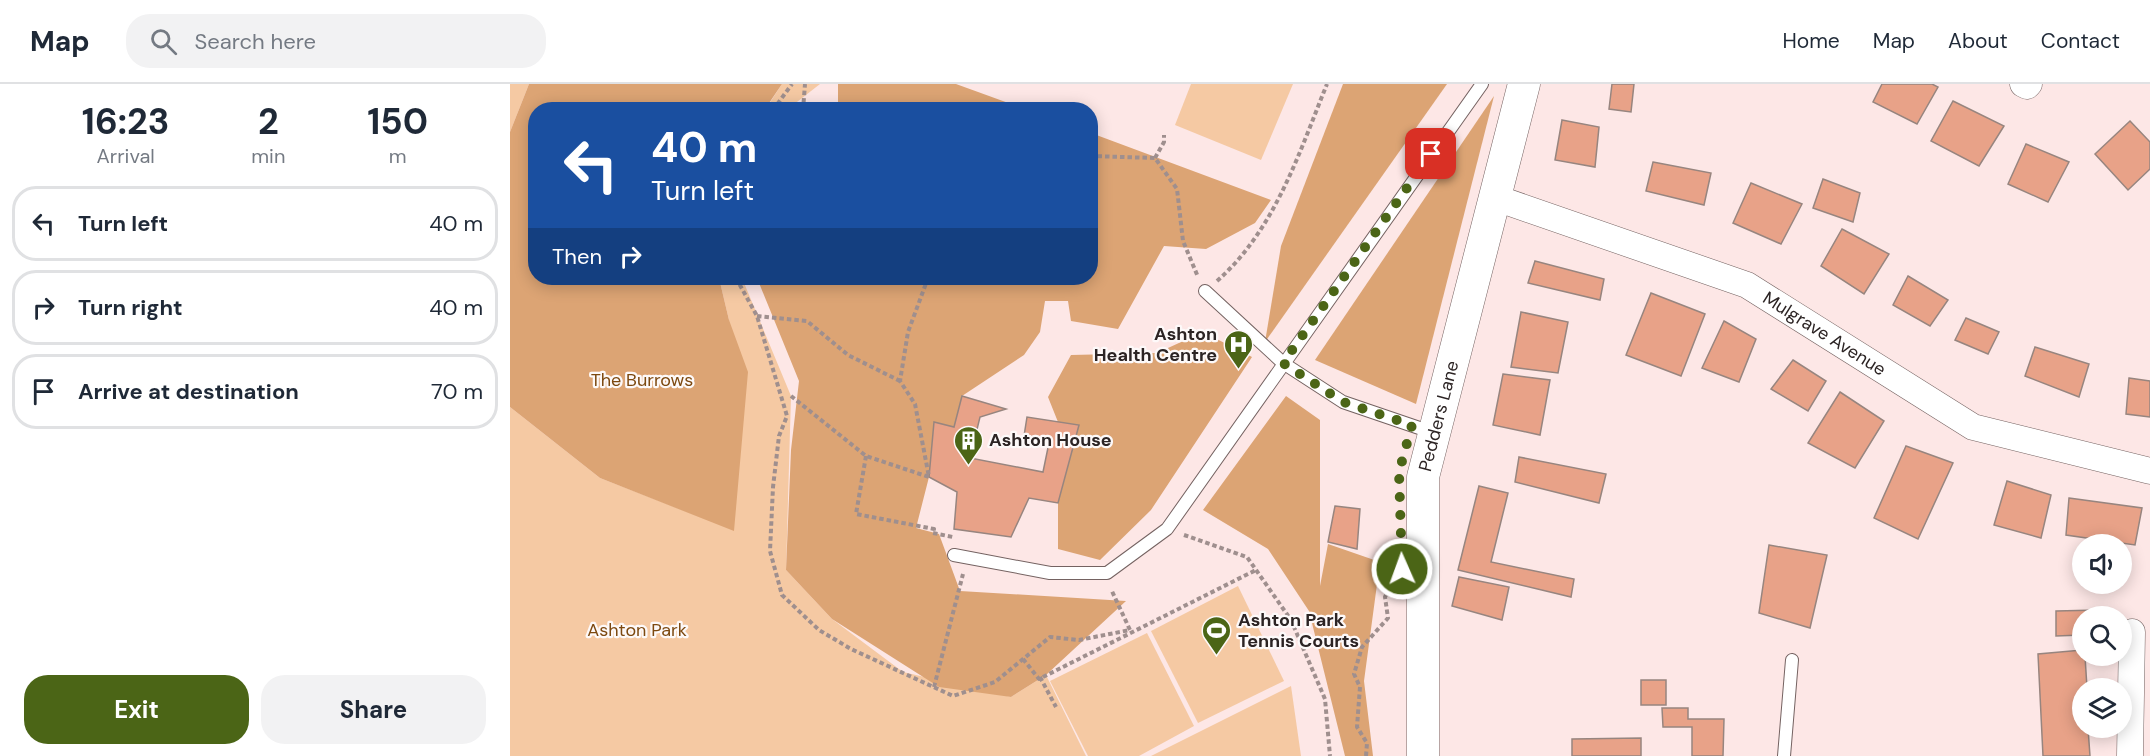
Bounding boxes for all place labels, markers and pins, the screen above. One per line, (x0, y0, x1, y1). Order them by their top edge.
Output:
pin (1405, 128, 1456, 179)
place label: Ashton Health Centre (1094, 322, 1217, 367)
hospital icon: Ashton Health Centre (1222, 328, 1254, 370)
building icon: Ashton House (952, 424, 984, 466)
place label: Ashton House (989, 428, 1112, 452)
place label: Ashton Park Tennis Courts (1238, 608, 1359, 653)
sports icon: Ashton Park Tennis Courts (1201, 614, 1233, 656)

